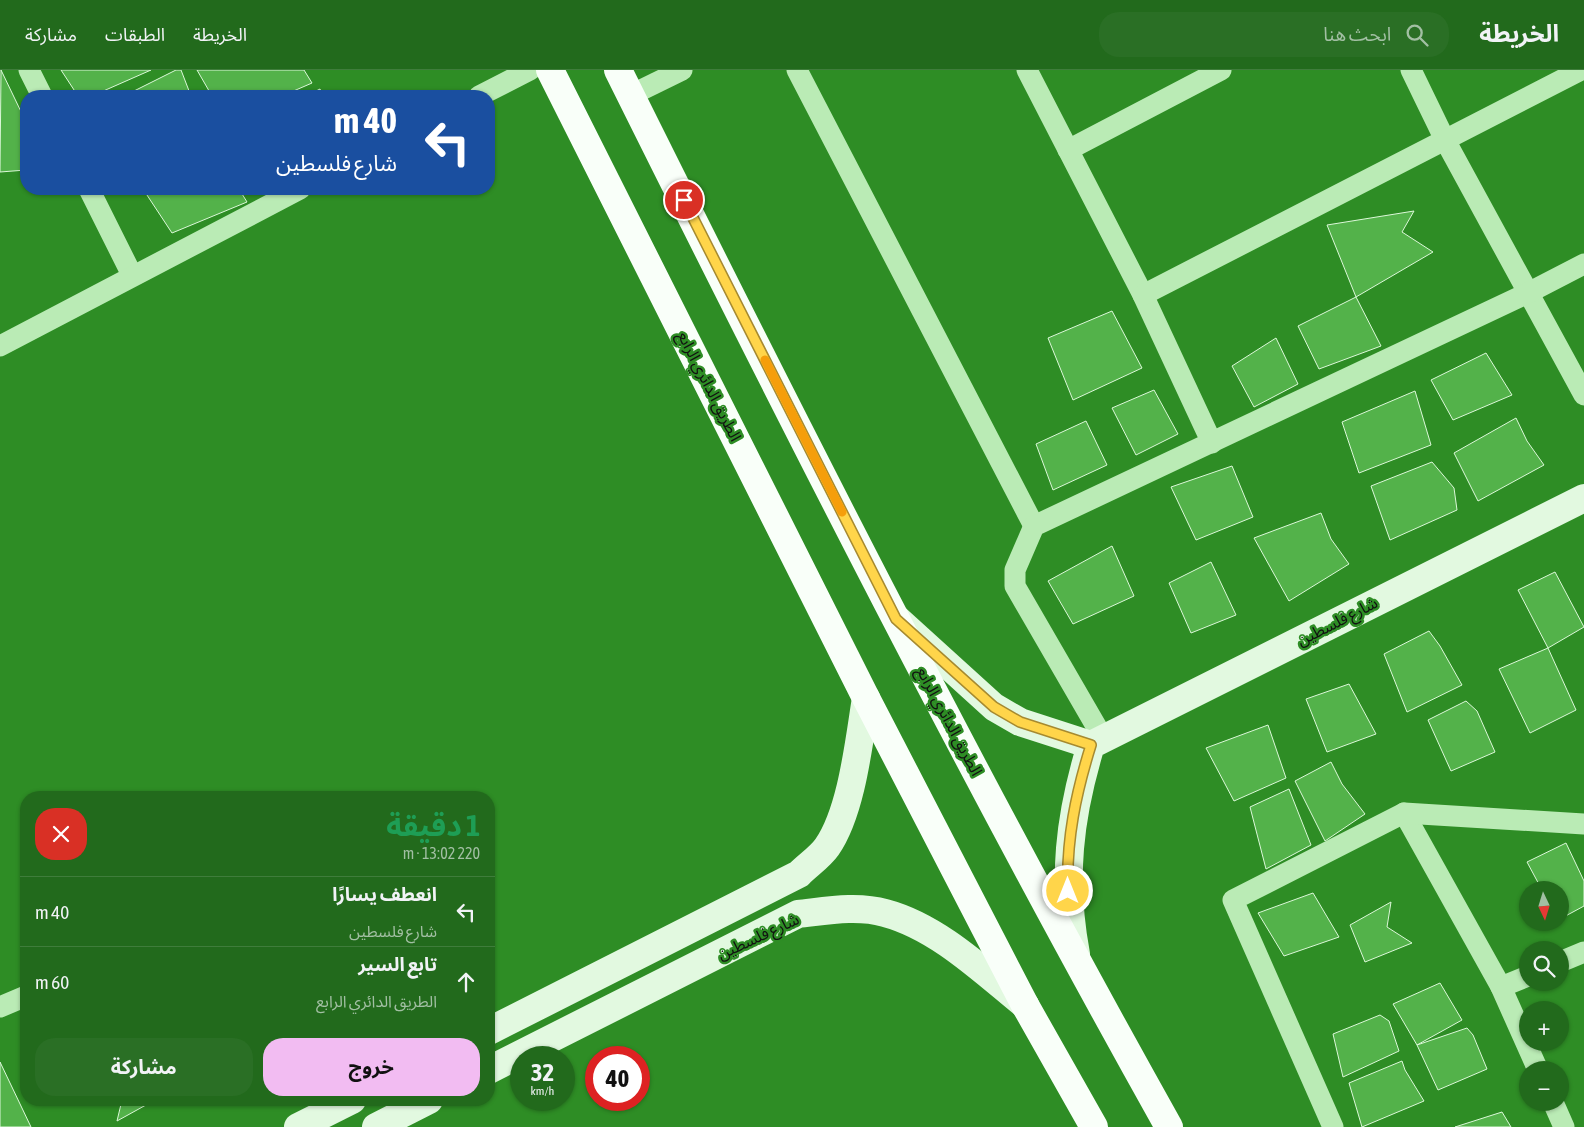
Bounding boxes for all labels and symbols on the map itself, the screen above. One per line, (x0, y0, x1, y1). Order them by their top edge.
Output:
pin (663, 179, 705, 221)
street label: الطريق الدائري الرابع (671, 328, 745, 446)
street label: شارع فلسطين (1294, 593, 1382, 653)
street label: الطريق الدائري الرابع (910, 663, 986, 780)
position arrow (1041, 864, 1093, 916)
north arrow (1519, 881, 1569, 931)
street label: شارع فلسطين (714, 909, 803, 966)
speed limit sign: 40 (585, 1046, 650, 1111)

